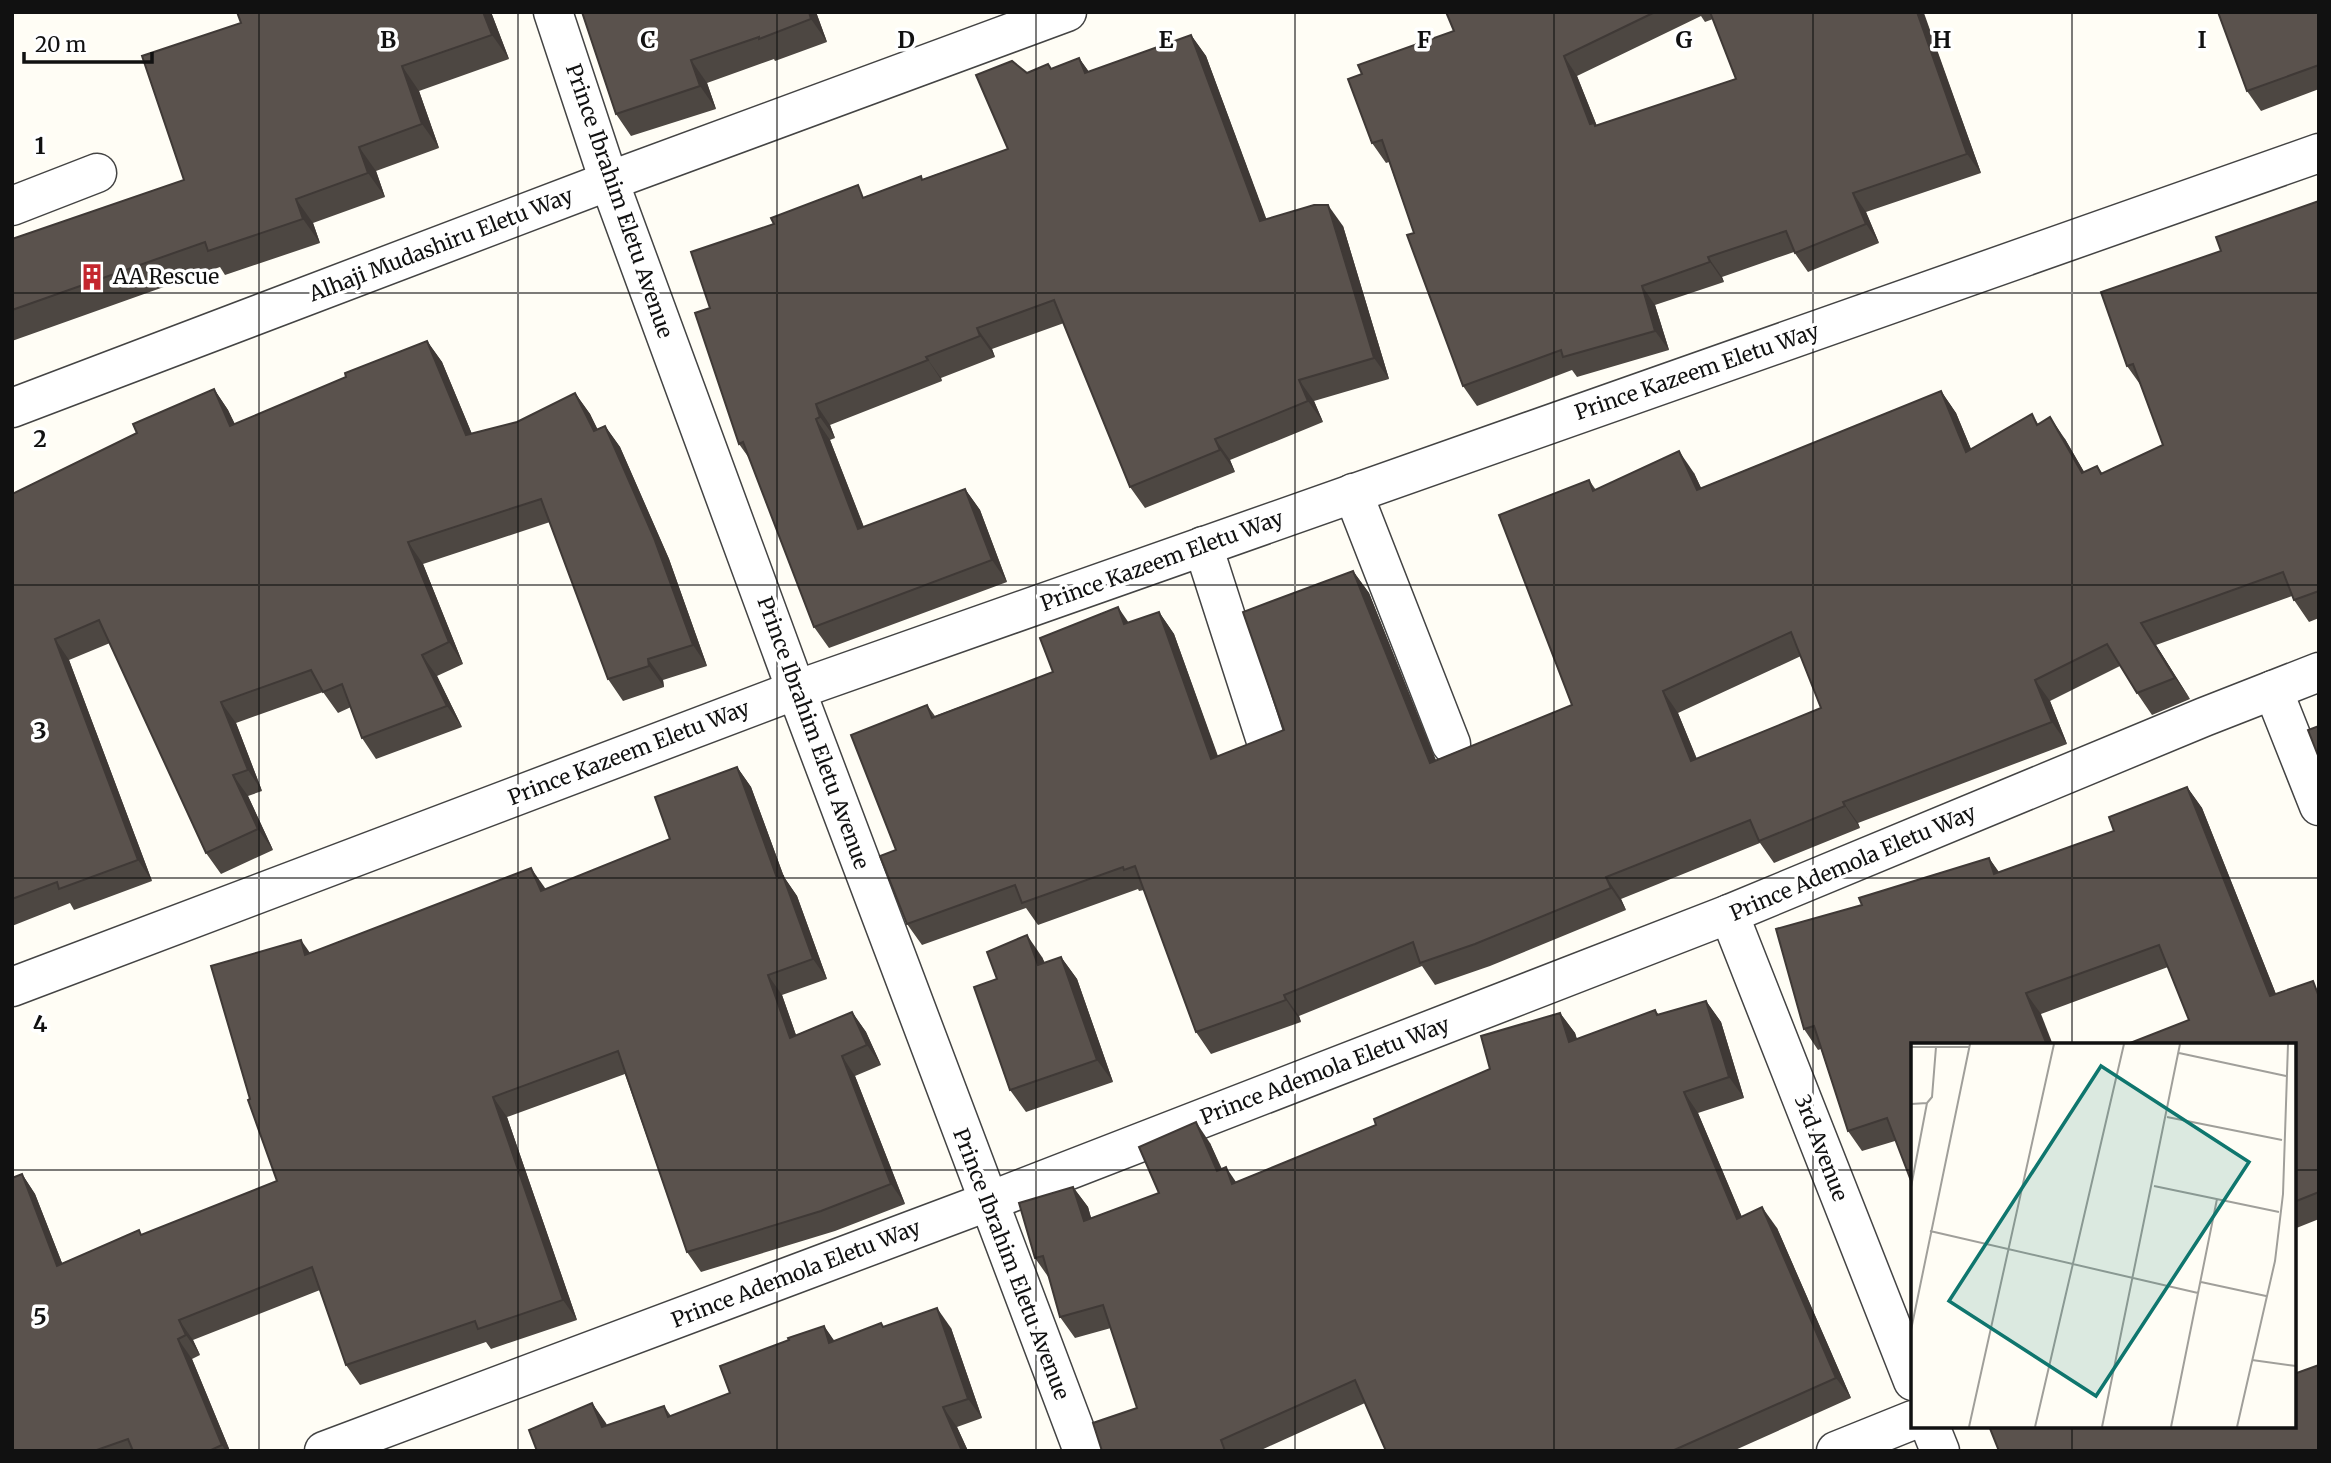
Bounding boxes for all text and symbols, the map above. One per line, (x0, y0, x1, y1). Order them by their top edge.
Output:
scale bar (24, 21, 152, 65)
text: B (380, 25, 396, 54)
text: C (640, 25, 656, 54)
text: D (897, 25, 915, 54)
text: E (1158, 25, 1174, 54)
text: F (1417, 25, 1431, 54)
text: G (1676, 25, 1693, 54)
text: H (1933, 25, 1952, 54)
text: I (2197, 25, 2207, 54)
text: 20 m (35, 31, 87, 58)
street label: Prince Ibrahim Eletu Avenue (560, 60, 679, 342)
text: 1 (35, 131, 46, 160)
street label: Alhaji Mudashiru Eletu Way (304, 181, 577, 308)
building icon: AA Rescue (77, 262, 107, 292)
place label: AA Rescue (112, 263, 219, 290)
street label: Prince Kazeem Eletu Way (1571, 317, 1823, 426)
text: 2 (33, 424, 47, 453)
street label: Prince Kazeem Eletu Way (1037, 504, 1288, 617)
street label: Prince Ibrahim Eletu Avenue (751, 593, 875, 873)
street label: Prince Kazeem Eletu Way (504, 694, 754, 811)
text: 3 (33, 716, 47, 745)
street label: Prince Ademola Eletu Way (1726, 798, 1981, 927)
text: 4 (33, 1009, 48, 1038)
street label: Prince Ademola Eletu Way (1196, 1010, 1454, 1131)
inset map (1911, 1043, 2296, 1428)
street label: 3rd Avenue (1789, 1091, 1854, 1205)
street label: Prince Ibrahim Eletu Avenue (947, 1124, 1076, 1403)
street label: Prince Ademola Eletu Way (667, 1213, 925, 1334)
text: 5 (33, 1302, 47, 1331)

